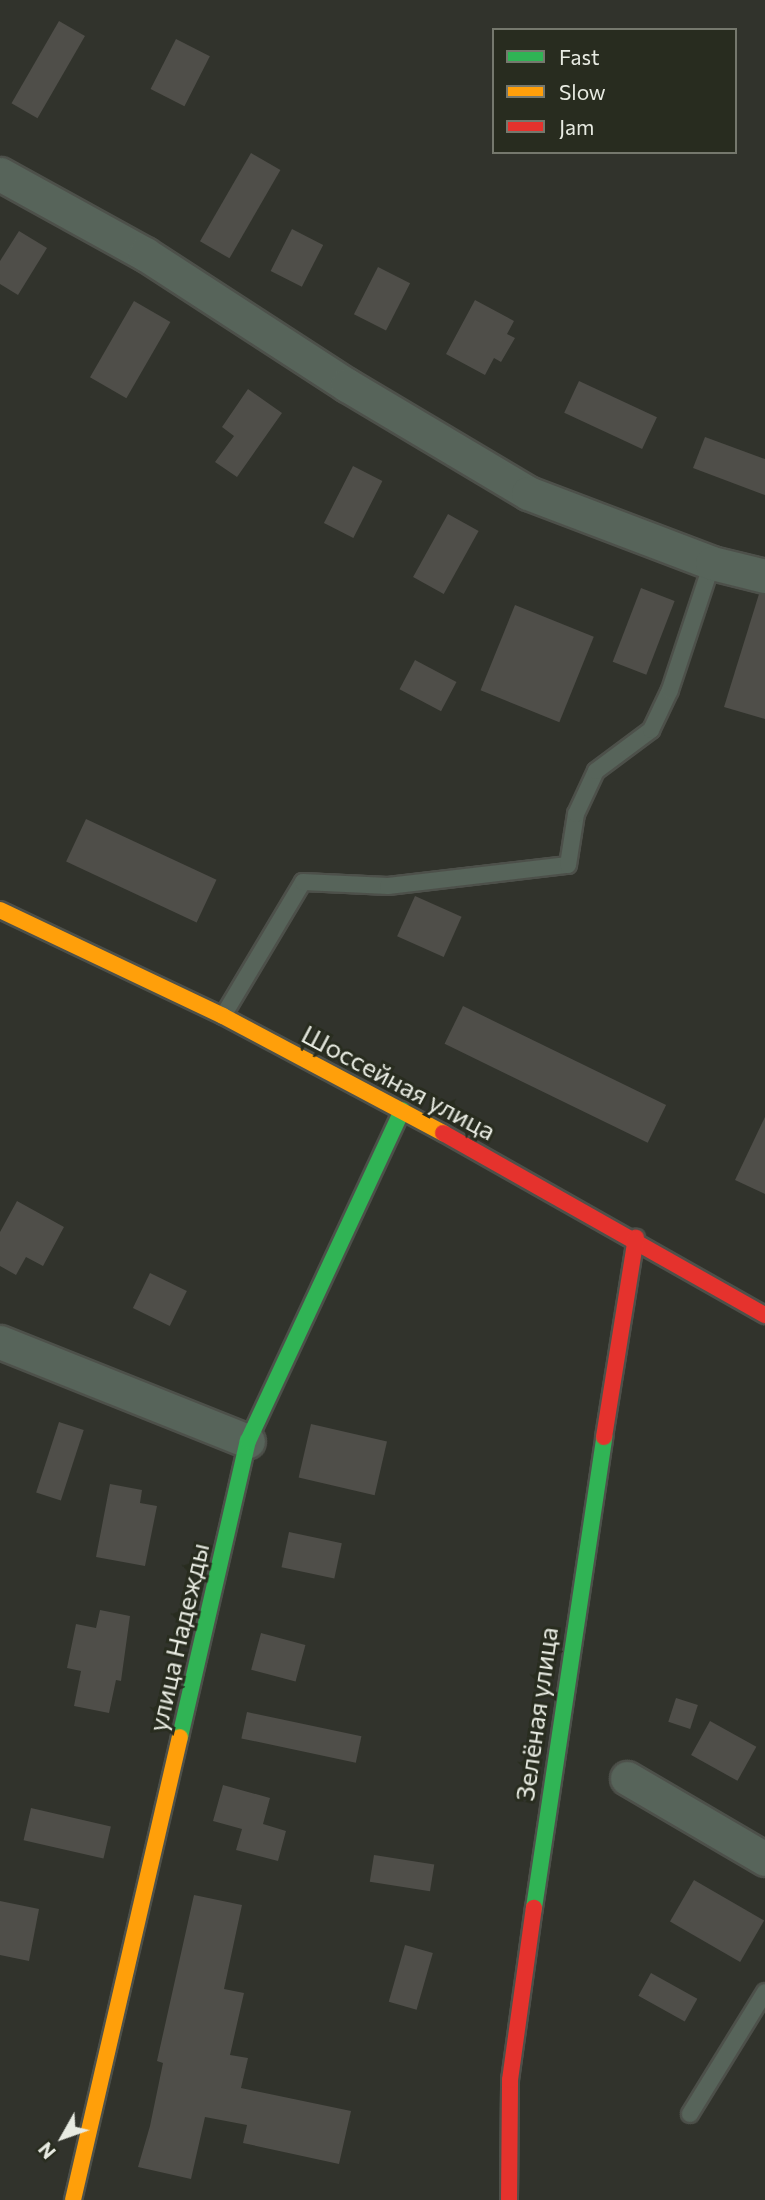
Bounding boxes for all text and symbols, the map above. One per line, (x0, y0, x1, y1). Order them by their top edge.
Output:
legend (492, 28, 737, 154)
text: Fast (559, 44, 600, 69)
text: Slow (559, 79, 606, 104)
text: Jam (559, 114, 594, 139)
street label: Шоссейная улица (297, 1018, 501, 1146)
street label: улица Надежды (141, 1540, 215, 1734)
street label: Зелёная улица (508, 1625, 564, 1803)
north arrow (28, 2102, 98, 2172)
text: N (33, 2138, 60, 2164)

